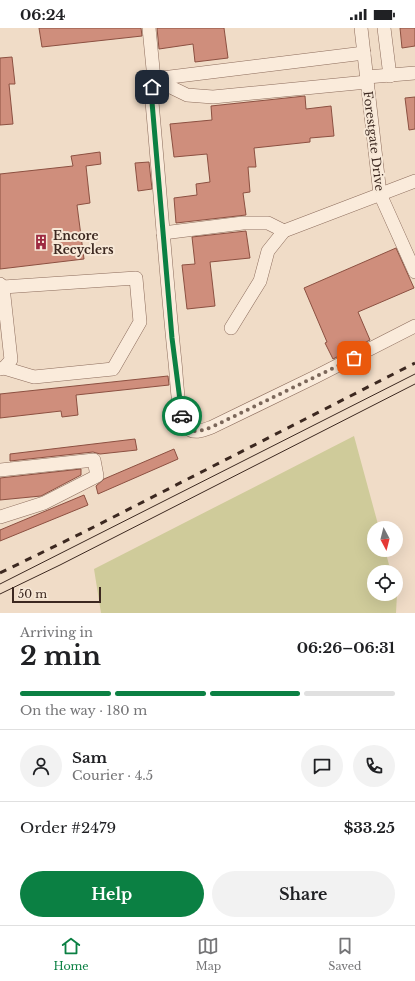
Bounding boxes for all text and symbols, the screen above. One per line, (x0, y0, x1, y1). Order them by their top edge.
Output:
text: 06:24 (20, 5, 65, 24)
pin (135, 70, 169, 104)
icon: home (141, 76, 163, 98)
street label: Forestgate Drive (360, 90, 388, 192)
place label: Encore Recyclers (53, 228, 114, 257)
building icon: Encore Recyclers (32, 233, 50, 251)
pin (337, 341, 371, 375)
icon: bag (343, 347, 365, 369)
courier (162, 396, 202, 436)
icon: car (171, 405, 193, 427)
north arrow (367, 521, 403, 557)
map controls (367, 521, 403, 601)
button: locate (367, 565, 403, 601)
scale bar (12, 585, 101, 604)
text: 50 m (18, 587, 47, 601)
text: Arriving in (20, 624, 93, 641)
text: 06:26–06:31 (297, 638, 395, 657)
text: 2 min (20, 640, 101, 672)
text: On the way · 180 m (20, 702, 147, 719)
button: person (20, 745, 62, 787)
button: chat (301, 745, 343, 787)
button: phone (353, 745, 395, 787)
text: Sam (72, 748, 107, 767)
text: Courier · 4.5 (72, 767, 153, 784)
text: Order #2479 (20, 818, 116, 837)
text: $33.25 (344, 818, 395, 837)
button: Help (20, 871, 204, 917)
button: Share (212, 871, 395, 917)
tab: Home (54, 935, 89, 973)
tab: Map (196, 935, 221, 973)
tab: Saved (328, 935, 361, 973)

